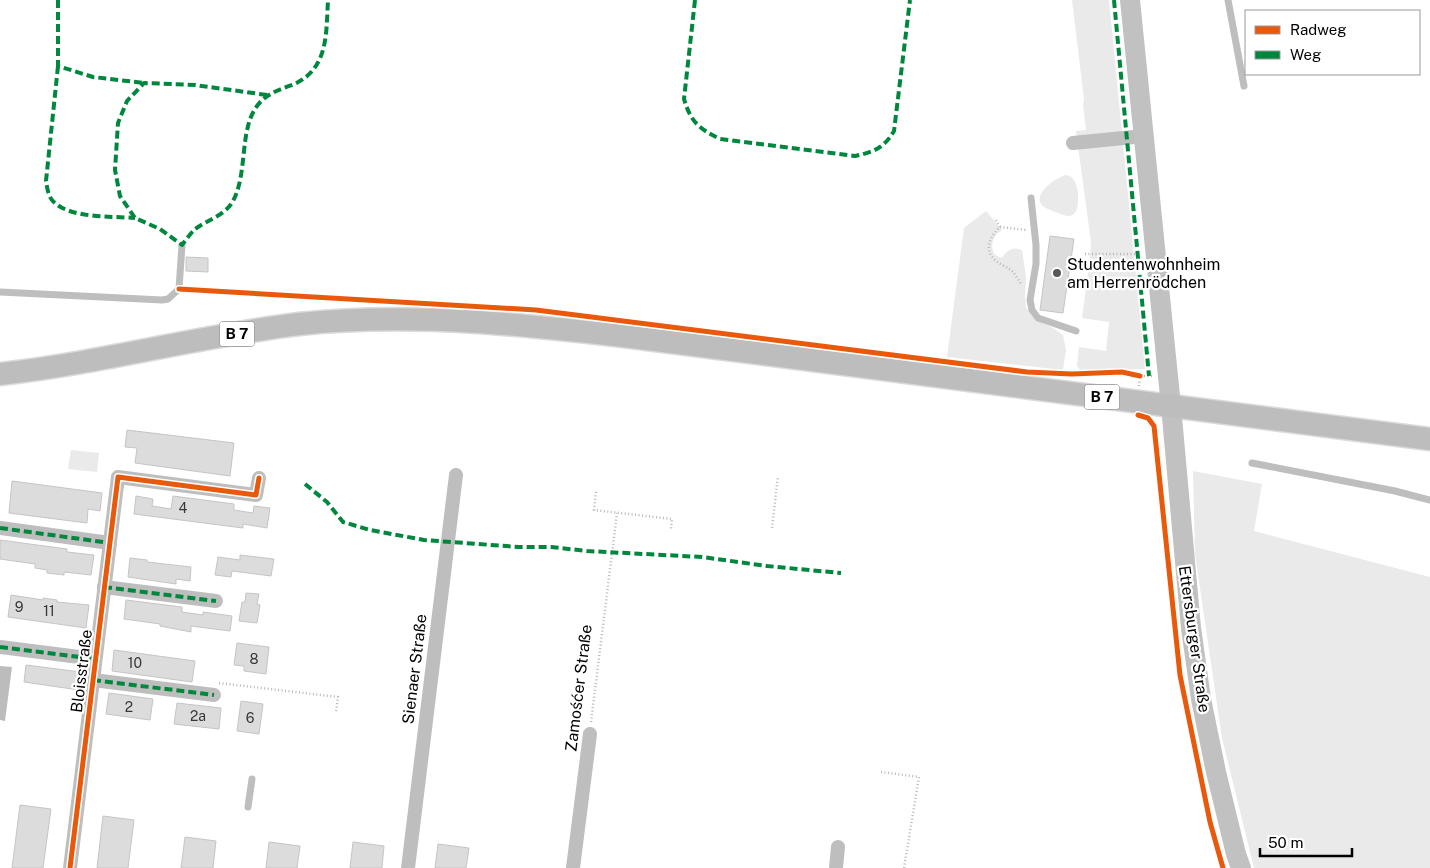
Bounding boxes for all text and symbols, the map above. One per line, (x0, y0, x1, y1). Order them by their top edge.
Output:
legend (1245, 10, 1420, 75)
text: Radweg (1290, 21, 1347, 38)
text: Weg (1290, 46, 1321, 63)
place label: Studentenwohnheim am Herrenrödchen (1067, 255, 1220, 292)
marker: Studentenwohnheim am Herrenrödchen (1051, 267, 1063, 279)
road number: B 7 (220, 322, 254, 346)
road number: B 7 (1084, 384, 1120, 410)
house number: 4 (179, 500, 188, 516)
street label: Ettersburger Straße (1175, 564, 1214, 714)
house number: 9 (15, 599, 24, 615)
house number: 11 (43, 603, 55, 619)
street label: Sienaer Straße (398, 613, 431, 725)
street label: Zamośćer Straße (561, 623, 596, 753)
street label: Bloisstraße (67, 628, 96, 714)
house number: 8 (249, 651, 259, 667)
house number: 10 (128, 655, 142, 671)
house number: 2 (125, 699, 133, 715)
house number: 2a (190, 708, 206, 724)
house number: 6 (246, 710, 255, 726)
scale bar (1260, 826, 1352, 858)
text: 50 m (1268, 834, 1303, 851)

